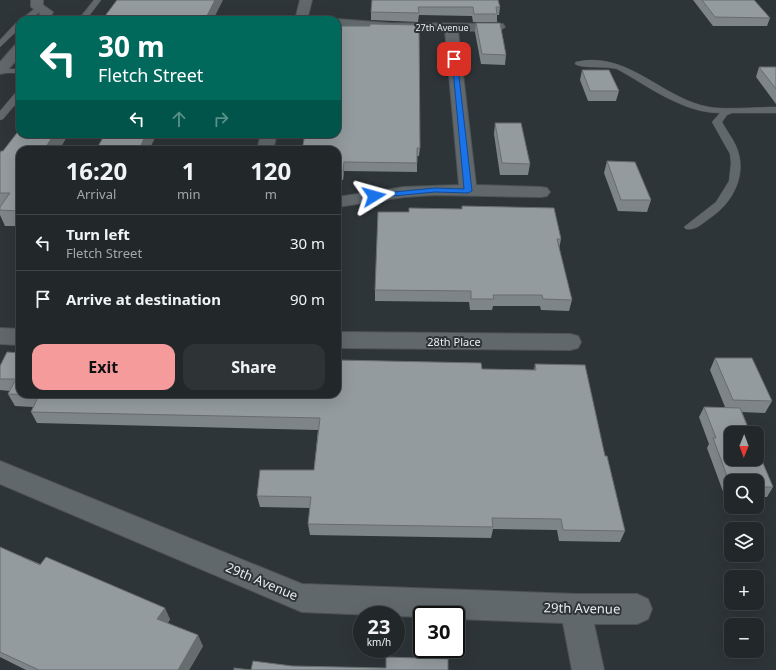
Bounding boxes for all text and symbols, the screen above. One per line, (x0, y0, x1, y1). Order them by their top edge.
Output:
street label: 27th Avenue (415, 21, 469, 34)
text: 30 m (98, 27, 165, 65)
icon: left (32, 32, 84, 84)
pin (437, 42, 471, 76)
icon: arrive (443, 48, 465, 70)
text: Fletch Street (98, 63, 203, 87)
icon: left (126, 108, 148, 130)
icon: ahead (168, 108, 190, 130)
icon: right (210, 108, 232, 130)
text: 16:20 (66, 154, 127, 187)
text: 1 (182, 154, 196, 187)
text: 120 (250, 154, 291, 187)
position arrow (353, 175, 395, 217)
text: Arrival (77, 185, 116, 203)
text: min (177, 185, 200, 203)
text: m (265, 185, 277, 203)
text: Turn left (66, 224, 130, 244)
icon: left (32, 232, 54, 254)
text: 30 m (290, 233, 325, 253)
text: Fletch Street (66, 244, 142, 262)
icon: arrive (32, 288, 54, 310)
text: Arrive at destination (66, 289, 221, 309)
text: 90 m (290, 289, 325, 309)
street label: 28th Place (427, 334, 481, 349)
button: Exit (32, 344, 175, 390)
button: Share (183, 344, 325, 390)
north arrow (724, 426, 764, 466)
map controls (724, 426, 764, 658)
button: search (724, 474, 764, 514)
button: layers (724, 522, 764, 562)
street label: 29th Avenue (223, 558, 301, 604)
button: + (724, 570, 764, 610)
street label: 29th Avenue (544, 598, 620, 618)
speed limit sign: 30 (413, 606, 465, 658)
text: 23 (368, 613, 390, 640)
button: − (724, 618, 764, 658)
text: km/h (367, 635, 391, 649)

